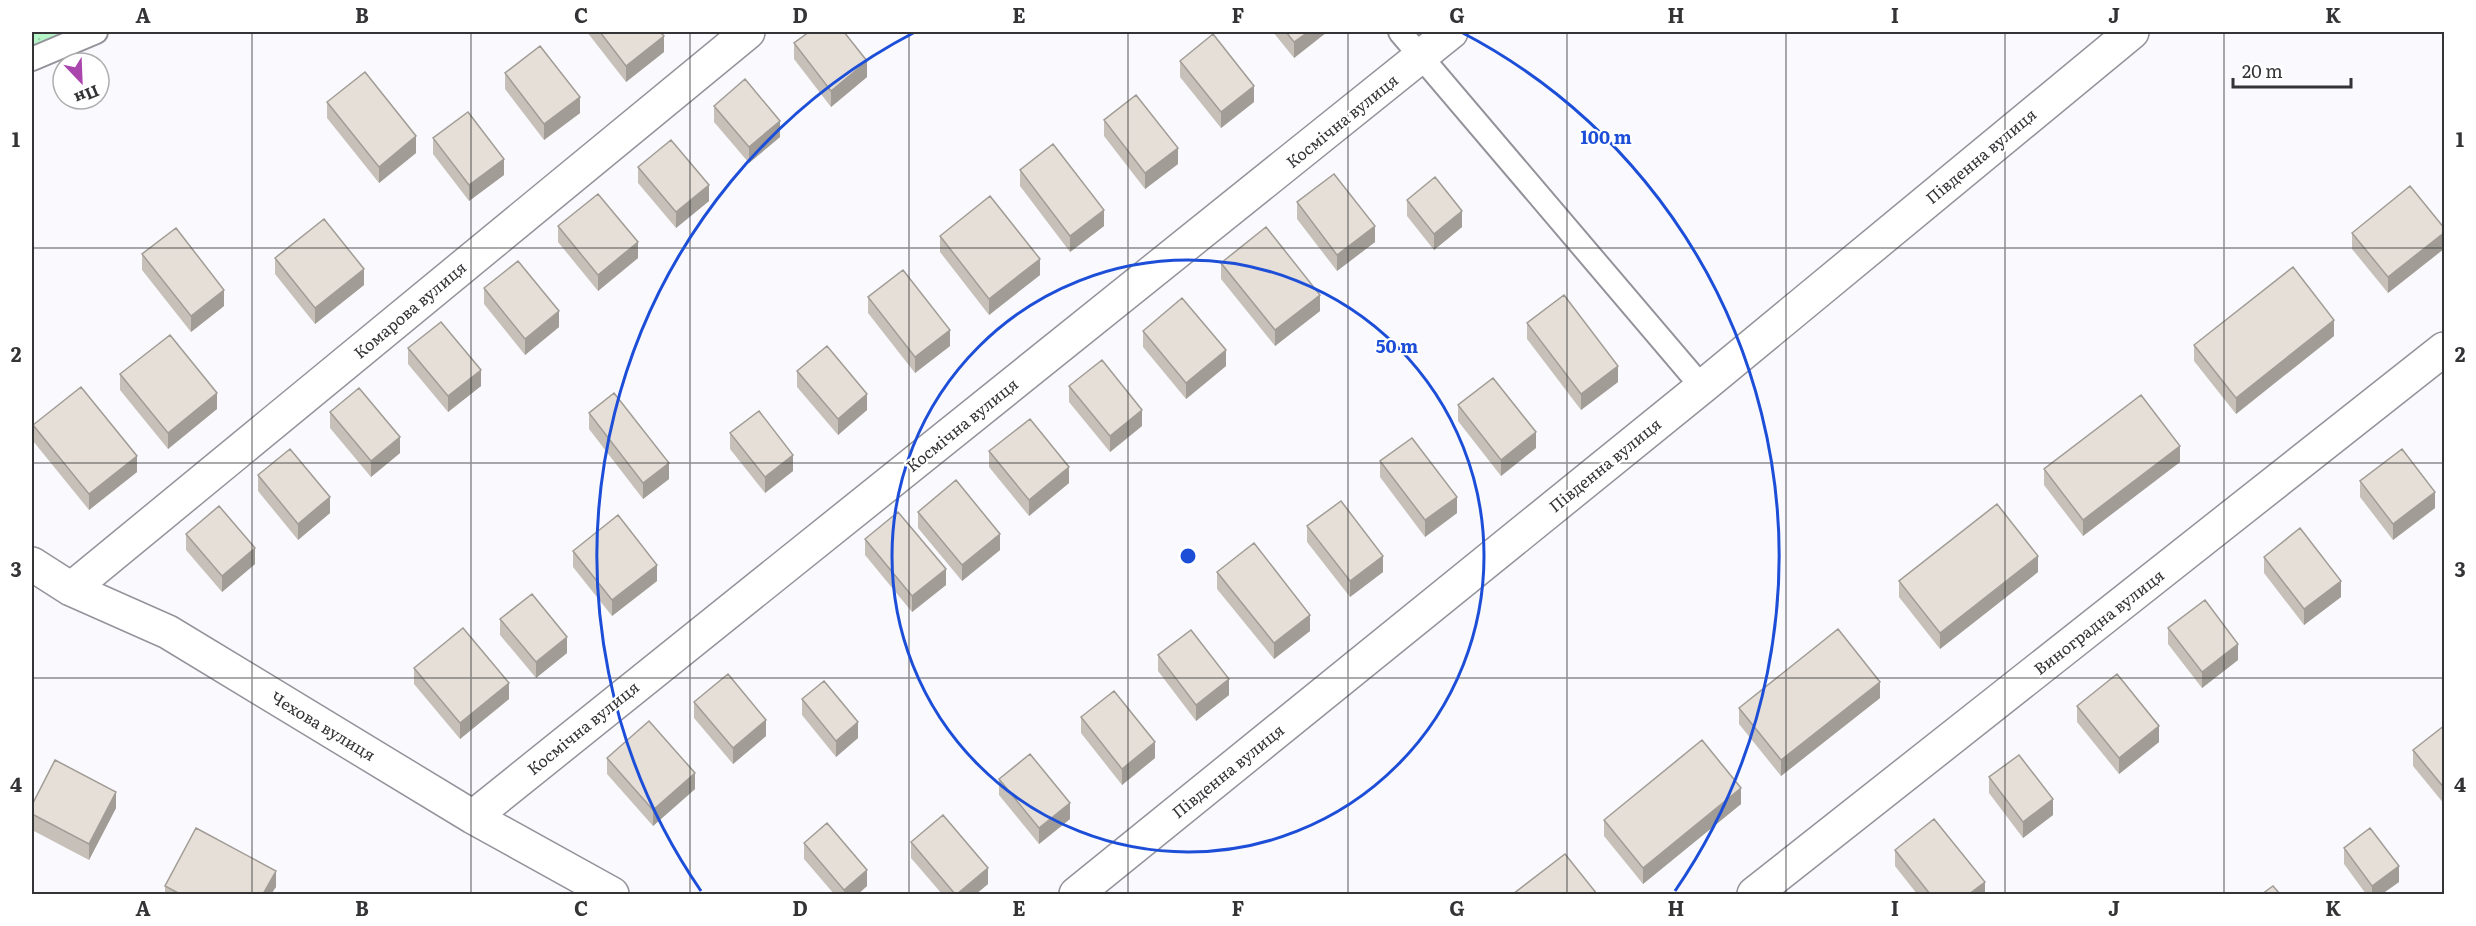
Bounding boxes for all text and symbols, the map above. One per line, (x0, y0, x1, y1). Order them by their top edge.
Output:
text: A (135, 0, 151, 29)
text: B (355, 0, 369, 29)
text: C (574, 0, 588, 29)
text: D (792, 0, 808, 29)
text: E (1012, 0, 1026, 29)
text: F (1232, 0, 1245, 29)
text: G (1449, 0, 1465, 29)
text: H (1668, 0, 1684, 29)
text: I (1891, 0, 1899, 29)
text: J (2108, 0, 2120, 29)
text: K (2325, 0, 2341, 29)
north arrow (51, 51, 111, 111)
scale bar (2233, 51, 2352, 89)
text: 20 m (2242, 57, 2283, 84)
street label: Космічна вулиця (1280, 67, 1403, 173)
text: Пн (71, 80, 103, 112)
street label: Південна вулиця (1920, 102, 2041, 209)
text: 1 (12, 123, 20, 153)
text: 100 m (1580, 123, 1632, 150)
text: 1 (2456, 123, 2464, 153)
street label: Комарова вулиця (348, 255, 471, 364)
text: 50 m (1376, 332, 1418, 359)
text: 2 (11, 338, 22, 368)
text: 2 (2455, 338, 2466, 368)
street label: Космічна вулиця (900, 371, 1023, 477)
street label: Південна вулиця (1543, 411, 1666, 517)
centre of rings (1178, 546, 1198, 566)
text: 3 (10, 553, 22, 583)
text: 3 (2454, 553, 2466, 583)
street label: Виноградна вулиця (2028, 563, 2169, 680)
street label: Космічна вулиця (521, 674, 644, 780)
street label: Чехова вулиця (267, 684, 380, 766)
street label: Південна вулиця (1166, 717, 1289, 823)
text: 4 (10, 768, 22, 798)
text: 4 (2454, 768, 2466, 798)
text: A (135, 892, 151, 922)
text: B (355, 892, 369, 922)
text: C (574, 892, 588, 922)
text: D (792, 892, 808, 922)
text: E (1012, 892, 1026, 922)
text: F (1232, 892, 1245, 922)
text: G (1449, 892, 1465, 922)
text: H (1668, 892, 1684, 922)
text: I (1891, 892, 1899, 922)
text: J (2108, 892, 2120, 922)
text: K (2325, 892, 2341, 922)

